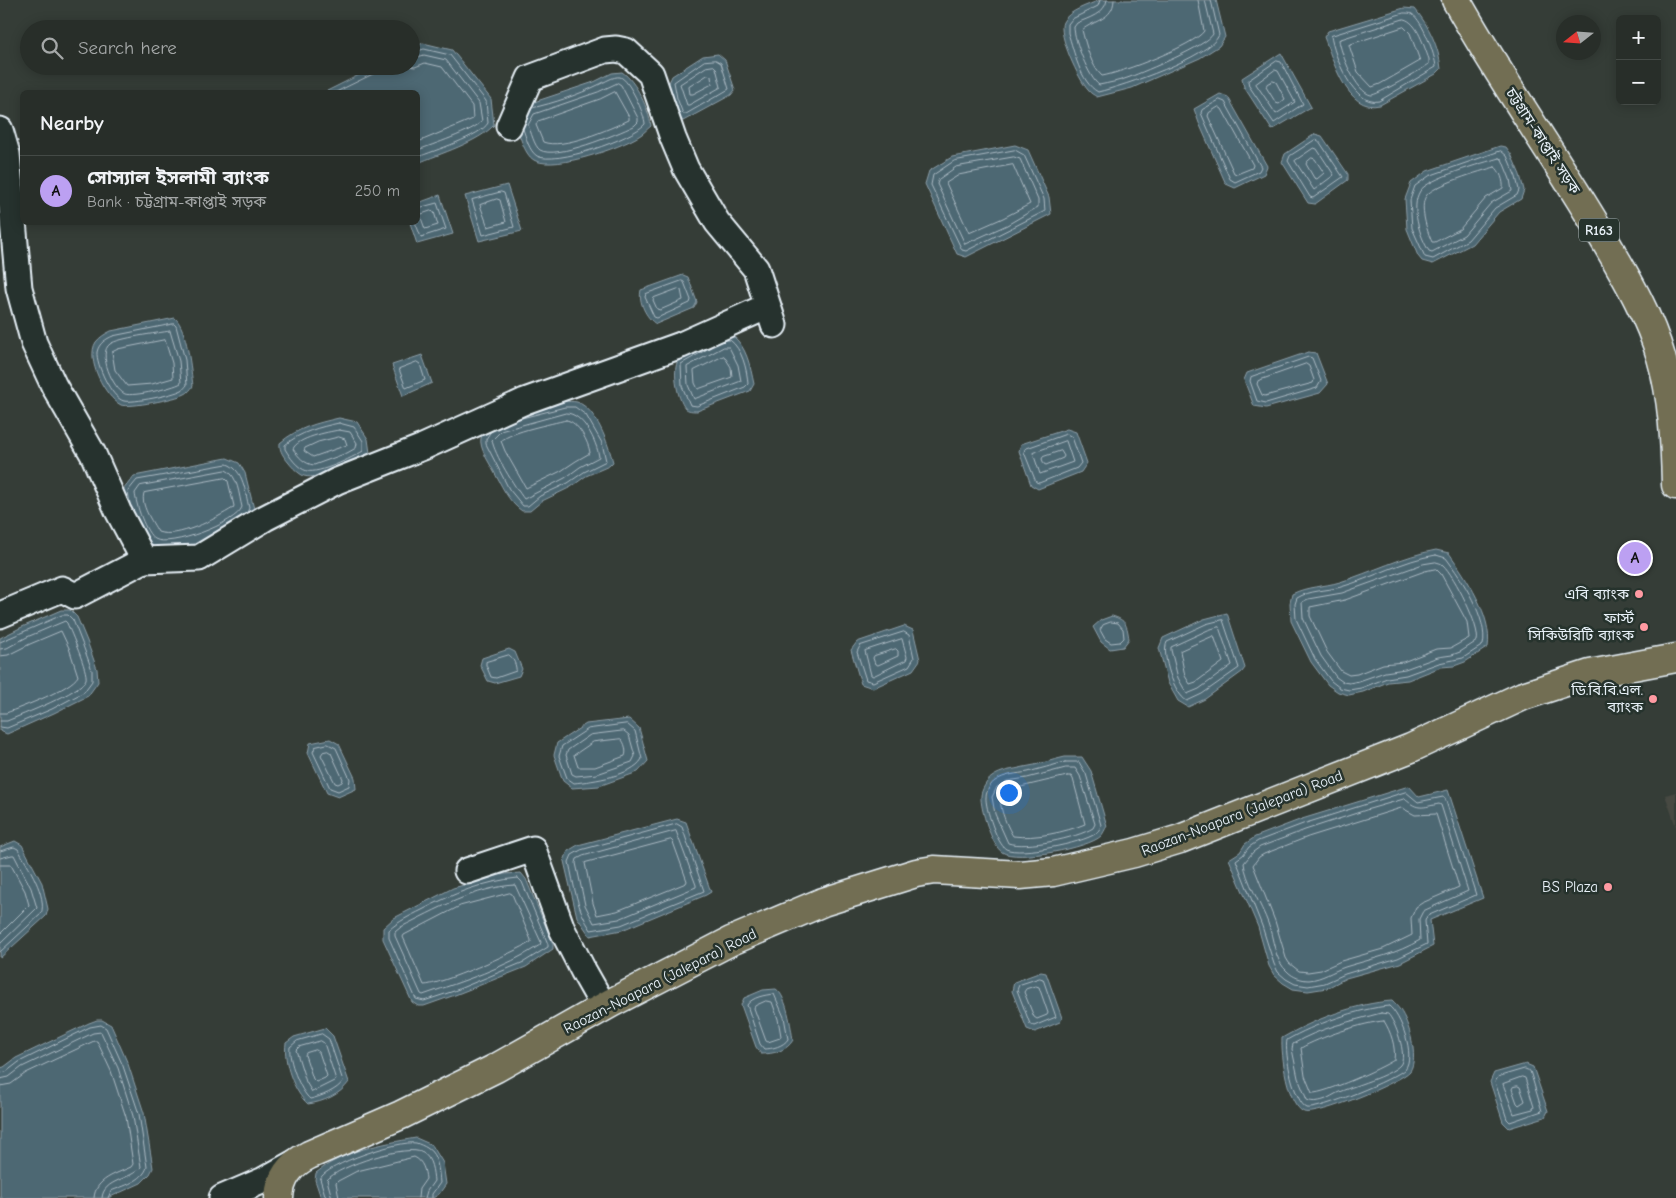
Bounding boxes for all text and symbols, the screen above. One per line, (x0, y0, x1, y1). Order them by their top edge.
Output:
north arrow (1556, 15, 1601, 60)
map controls (1616, 15, 1661, 105)
button: + (1616, 15, 1661, 60)
search box (20, 20, 420, 75)
icon: search (38, 34, 66, 62)
text: Search here (78, 37, 177, 59)
button: − (1616, 60, 1661, 105)
street label: চট্টগ্রাম-কাপ্তাই সড়ক (1501, 84, 1584, 198)
text: Nearby (40, 111, 104, 135)
text: সোস্যাল ইসলামী ব্যাংক (87, 167, 269, 189)
text: A (52, 182, 60, 200)
text: 250 m (355, 182, 400, 200)
text: Bank · চট্টগ্রাম-কাপ্তাই সড়ক (87, 193, 266, 211)
road number: R163 (1579, 218, 1619, 242)
pin: A (1619, 539, 1651, 577)
place label: এবি ব্যাংক (1564, 585, 1630, 603)
marker: এবি ব্যাংক (1633, 588, 1645, 600)
place label: ফার্স্ট সিকিউরিটি ব্যাংক (1527, 609, 1635, 644)
marker: ফার্স্ট সিকিউরিটি ব্যাংক (1638, 621, 1650, 633)
place label: ডি.বি.বি.এল. ব্যাংক (1570, 681, 1644, 716)
marker: ডি.বি.বি.এল. ব্যাংক (1647, 693, 1659, 705)
street label: Raozan-Noapara (Jalepara) Road (1139, 766, 1345, 860)
your location (996, 780, 1022, 806)
place label: BS Plaza (1542, 878, 1598, 896)
marker: BS Plaza (1602, 881, 1614, 893)
street label: Raozan-Noapara (Jalepara) Road (560, 924, 760, 1038)

